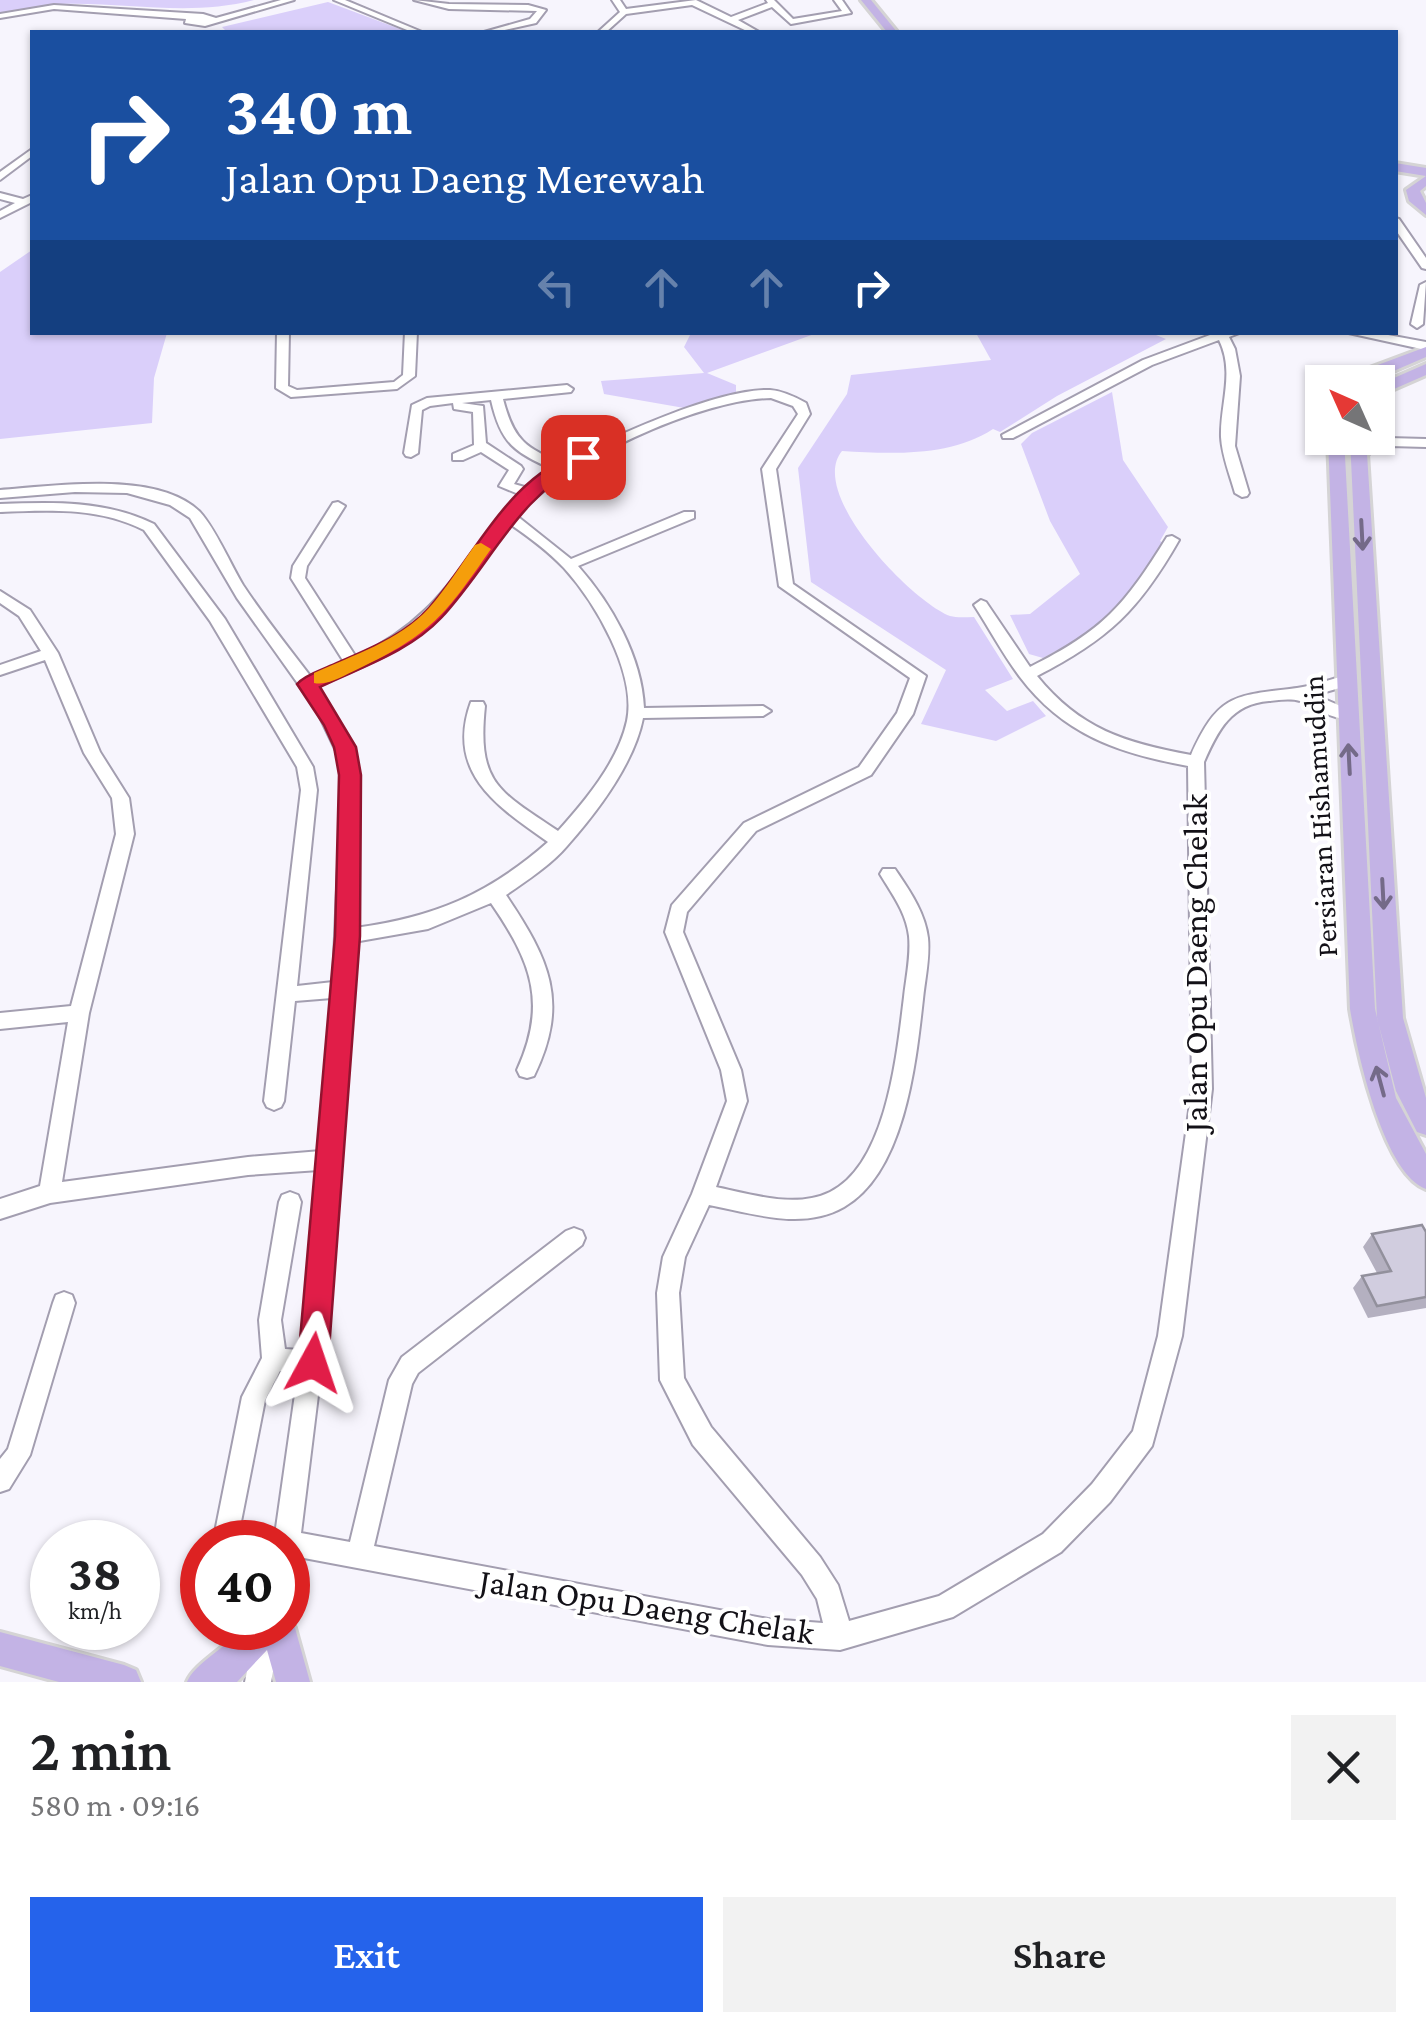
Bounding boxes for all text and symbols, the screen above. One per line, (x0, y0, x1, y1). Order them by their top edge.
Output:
icon: right (60, 70, 190, 200)
text: 340 m (225, 71, 412, 149)
text: Jalan Opu Daeng Merewah (225, 153, 705, 203)
icon: left (529, 260, 584, 315)
icon: ahead (634, 260, 689, 315)
icon: ahead (739, 260, 794, 315)
icon: right (844, 260, 899, 315)
north arrow (1305, 365, 1395, 455)
map controls (1305, 365, 1395, 455)
pin (541, 415, 626, 500)
icon: arrive (556, 430, 611, 485)
one-way arrow (1353, 518, 1372, 550)
street label: Persiaran Hishamuddin (1296, 674, 1343, 958)
one-way arrow (1339, 743, 1358, 775)
street label: Jalan Opu Daeng Chelak (1176, 794, 1215, 1135)
one-way arrow (1374, 878, 1393, 910)
one-way arrow (1369, 1066, 1388, 1097)
position arrow (261, 1311, 365, 1415)
speed limit sign: 40 (180, 1520, 310, 1650)
text: 38 (68, 1545, 122, 1601)
street label: Jalan Opu Daeng Chelak (474, 1560, 817, 1652)
text: km/h (68, 1597, 122, 1624)
button: close (1291, 1715, 1396, 1820)
text: 2 min (30, 1716, 171, 1783)
text: 580 m · 09:16 (30, 1787, 200, 1823)
button: Exit (30, 1897, 703, 2012)
button: Share (723, 1897, 1396, 2012)

